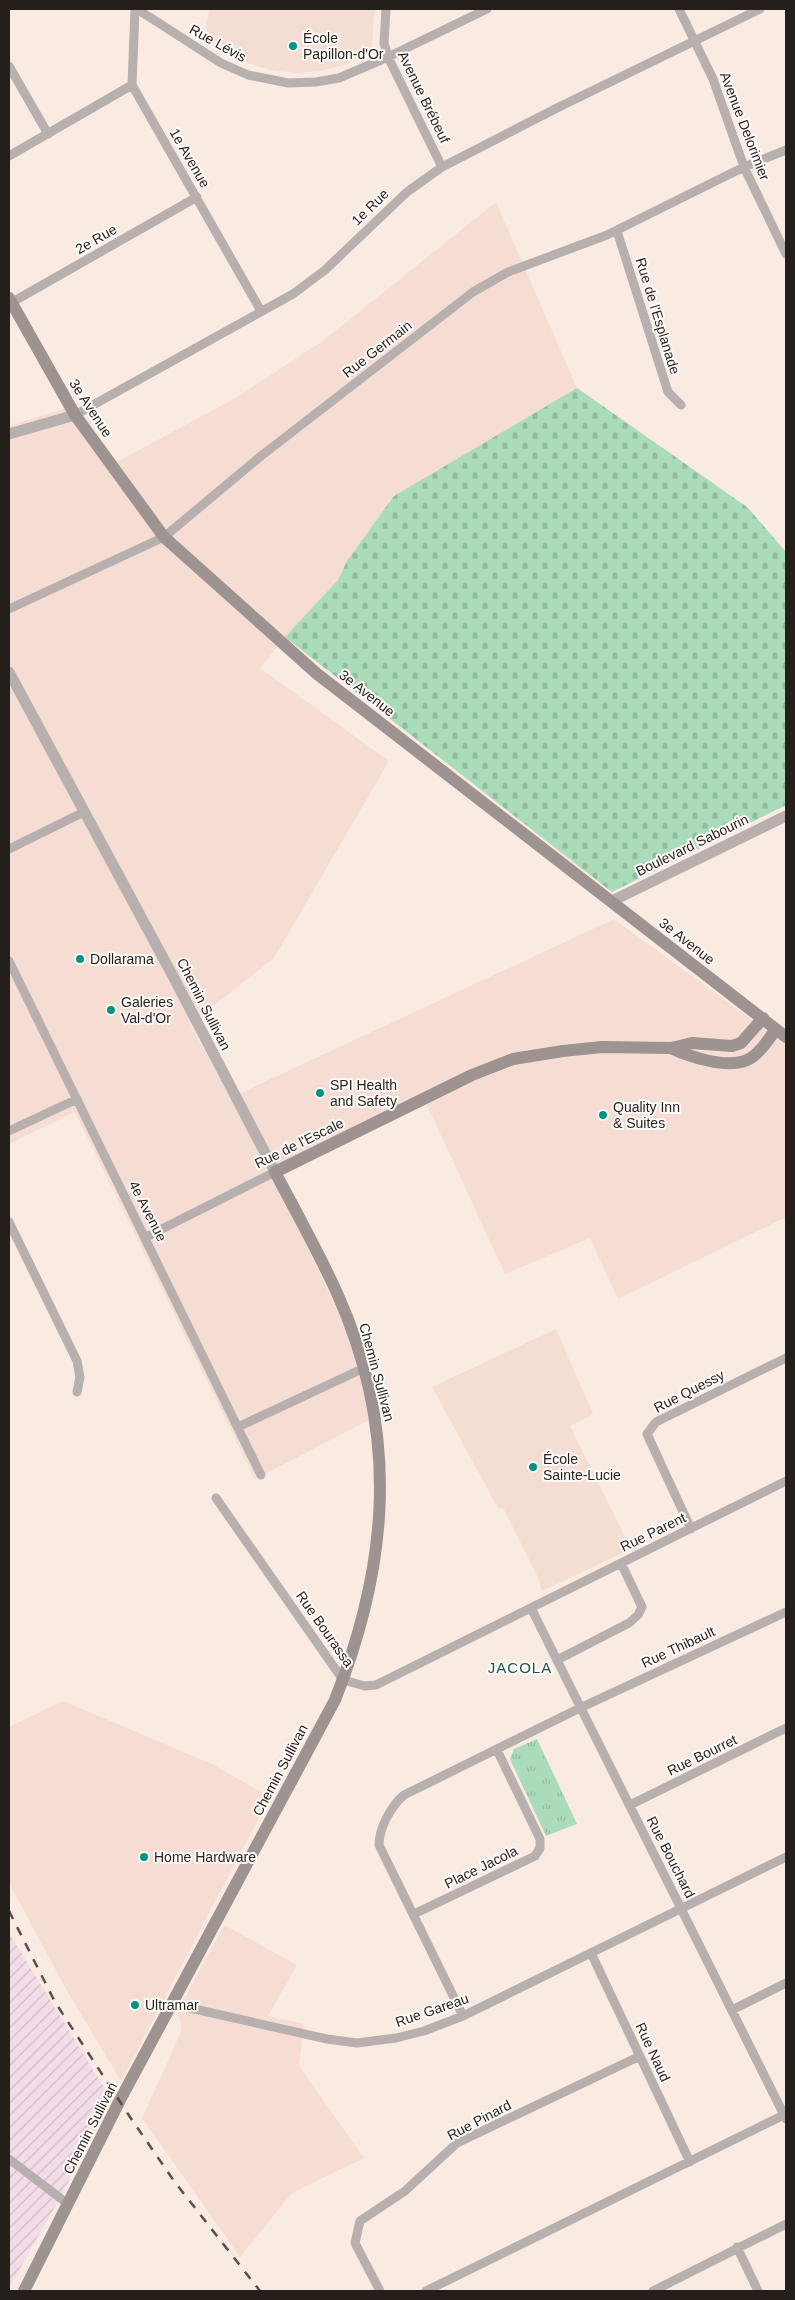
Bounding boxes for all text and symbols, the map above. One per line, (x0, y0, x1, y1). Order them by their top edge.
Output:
street label: Rue Lévis (187, 21, 249, 65)
place label: École Papillon-d'Or (303, 30, 384, 62)
marker: École Papillon-d'Or (287, 40, 299, 52)
street label: Avenue Brébeuf (395, 48, 453, 146)
street label: Avenue Delorimier (717, 69, 773, 183)
street label: 1e Avenue (167, 125, 214, 191)
street label: 1e Rue (348, 185, 392, 228)
street label: 2e Rue (72, 221, 120, 257)
street label: Rue de l'Esplanade (633, 256, 683, 376)
street label: Rue Germain (339, 317, 415, 381)
street label: 3e Avenue (66, 376, 116, 440)
street label: 3e Avenue (336, 666, 398, 720)
street label: Boulevard Sabourin (633, 811, 751, 879)
street label: 3e Avenue (656, 914, 718, 968)
place label: Dollarama (90, 951, 154, 967)
marker: Dollarama (74, 953, 86, 965)
street label: Chemin Sullivan (174, 955, 234, 1053)
place label: Galeries Val-d'Or (121, 994, 173, 1026)
marker: Galeries Val-d'Or (105, 1004, 117, 1016)
place label: SPI Health and Safety (330, 1077, 397, 1109)
marker: SPI Health and Safety (314, 1087, 326, 1099)
place label: Quality Inn & Suites (613, 1099, 680, 1131)
marker: Quality Inn & Suites (597, 1109, 609, 1121)
street label: Rue de l'Escale (252, 1114, 346, 1171)
street label: 4e Avenue (126, 1178, 170, 1244)
street label: Chemin Sullivan (356, 1321, 398, 1423)
street label: Rue Quessy (651, 1366, 727, 1416)
place label: École Sainte-Lucie (543, 1451, 621, 1483)
marker: École Sainte-Lucie (527, 1461, 539, 1473)
street label: Rue Parent (618, 1509, 688, 1555)
street label: Rue Bourassa (293, 1588, 357, 1670)
street label: Rue Thibault (639, 1623, 717, 1671)
district label: JACOLA (488, 1659, 552, 1676)
street label: Chemin Sullivan (249, 1722, 311, 1818)
street label: Rue Bourret (665, 1731, 740, 1779)
street label: Rue Bouchard (644, 1813, 698, 1901)
street label: Place Jacola (442, 1842, 520, 1892)
place label: Home Hardware (154, 1849, 256, 1865)
marker: Home Hardware (138, 1851, 150, 1863)
street label: Rue Gareau (393, 1990, 471, 2030)
place label: Ultramar (145, 1997, 199, 2013)
marker: Ultramar (129, 1999, 141, 2011)
street label: Rue Naud (632, 2020, 674, 2084)
street label: Chemin Sullivan (60, 2079, 120, 2177)
street label: Rue Pinard (444, 2096, 514, 2144)

